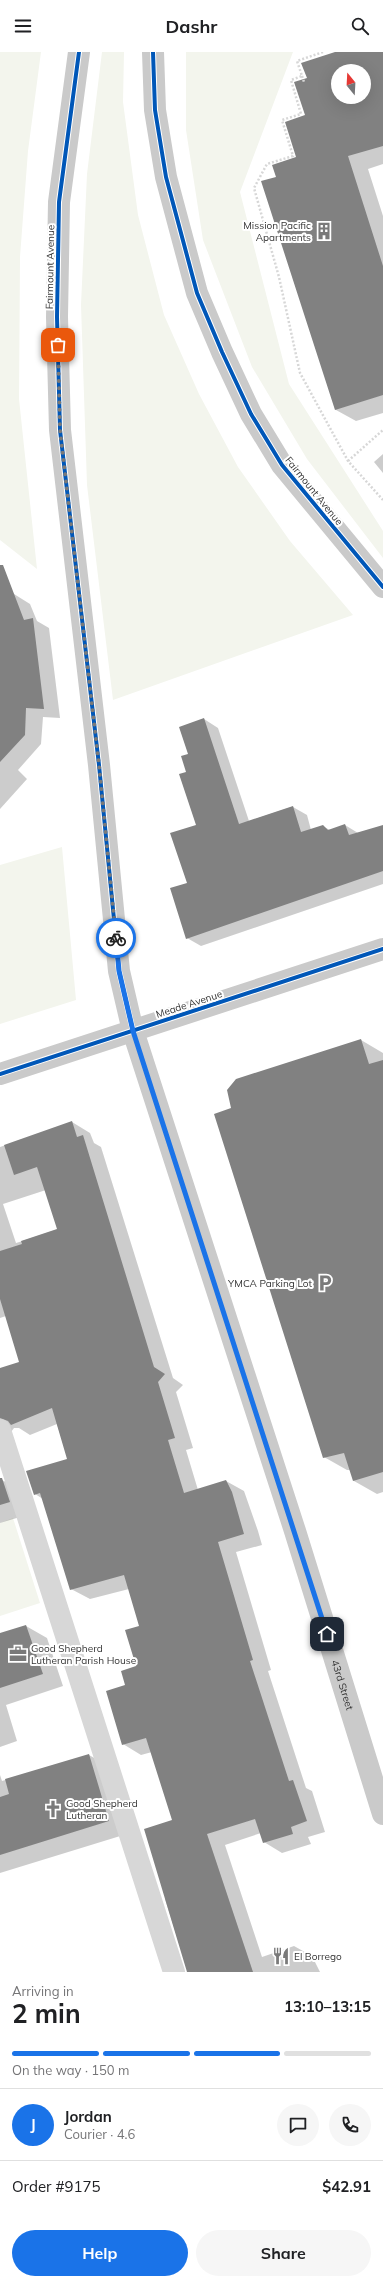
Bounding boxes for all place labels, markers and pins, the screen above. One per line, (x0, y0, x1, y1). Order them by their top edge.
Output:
place label: Mission Pacific Apartments (243, 219, 311, 244)
building icon: Mission Pacific Apartments (314, 221, 334, 241)
pin (41, 328, 75, 362)
parking icon: YMCA Parking Lot (315, 1273, 335, 1293)
place label: YMCA Parking Lot (227, 1277, 312, 1290)
pin (310, 1617, 344, 1651)
place label: Good Shepherd Lutheran Parish House (31, 1642, 136, 1667)
office icon: Good Shepherd Lutheran Parish House (8, 1644, 28, 1664)
place label: Good Shepherd Lutheran (66, 1797, 138, 1822)
church icon: Good Shepherd Lutheran (43, 1799, 63, 1819)
restaurant icon: El Borrego (271, 1946, 291, 1966)
place label: El Borrego (294, 1950, 342, 1963)

